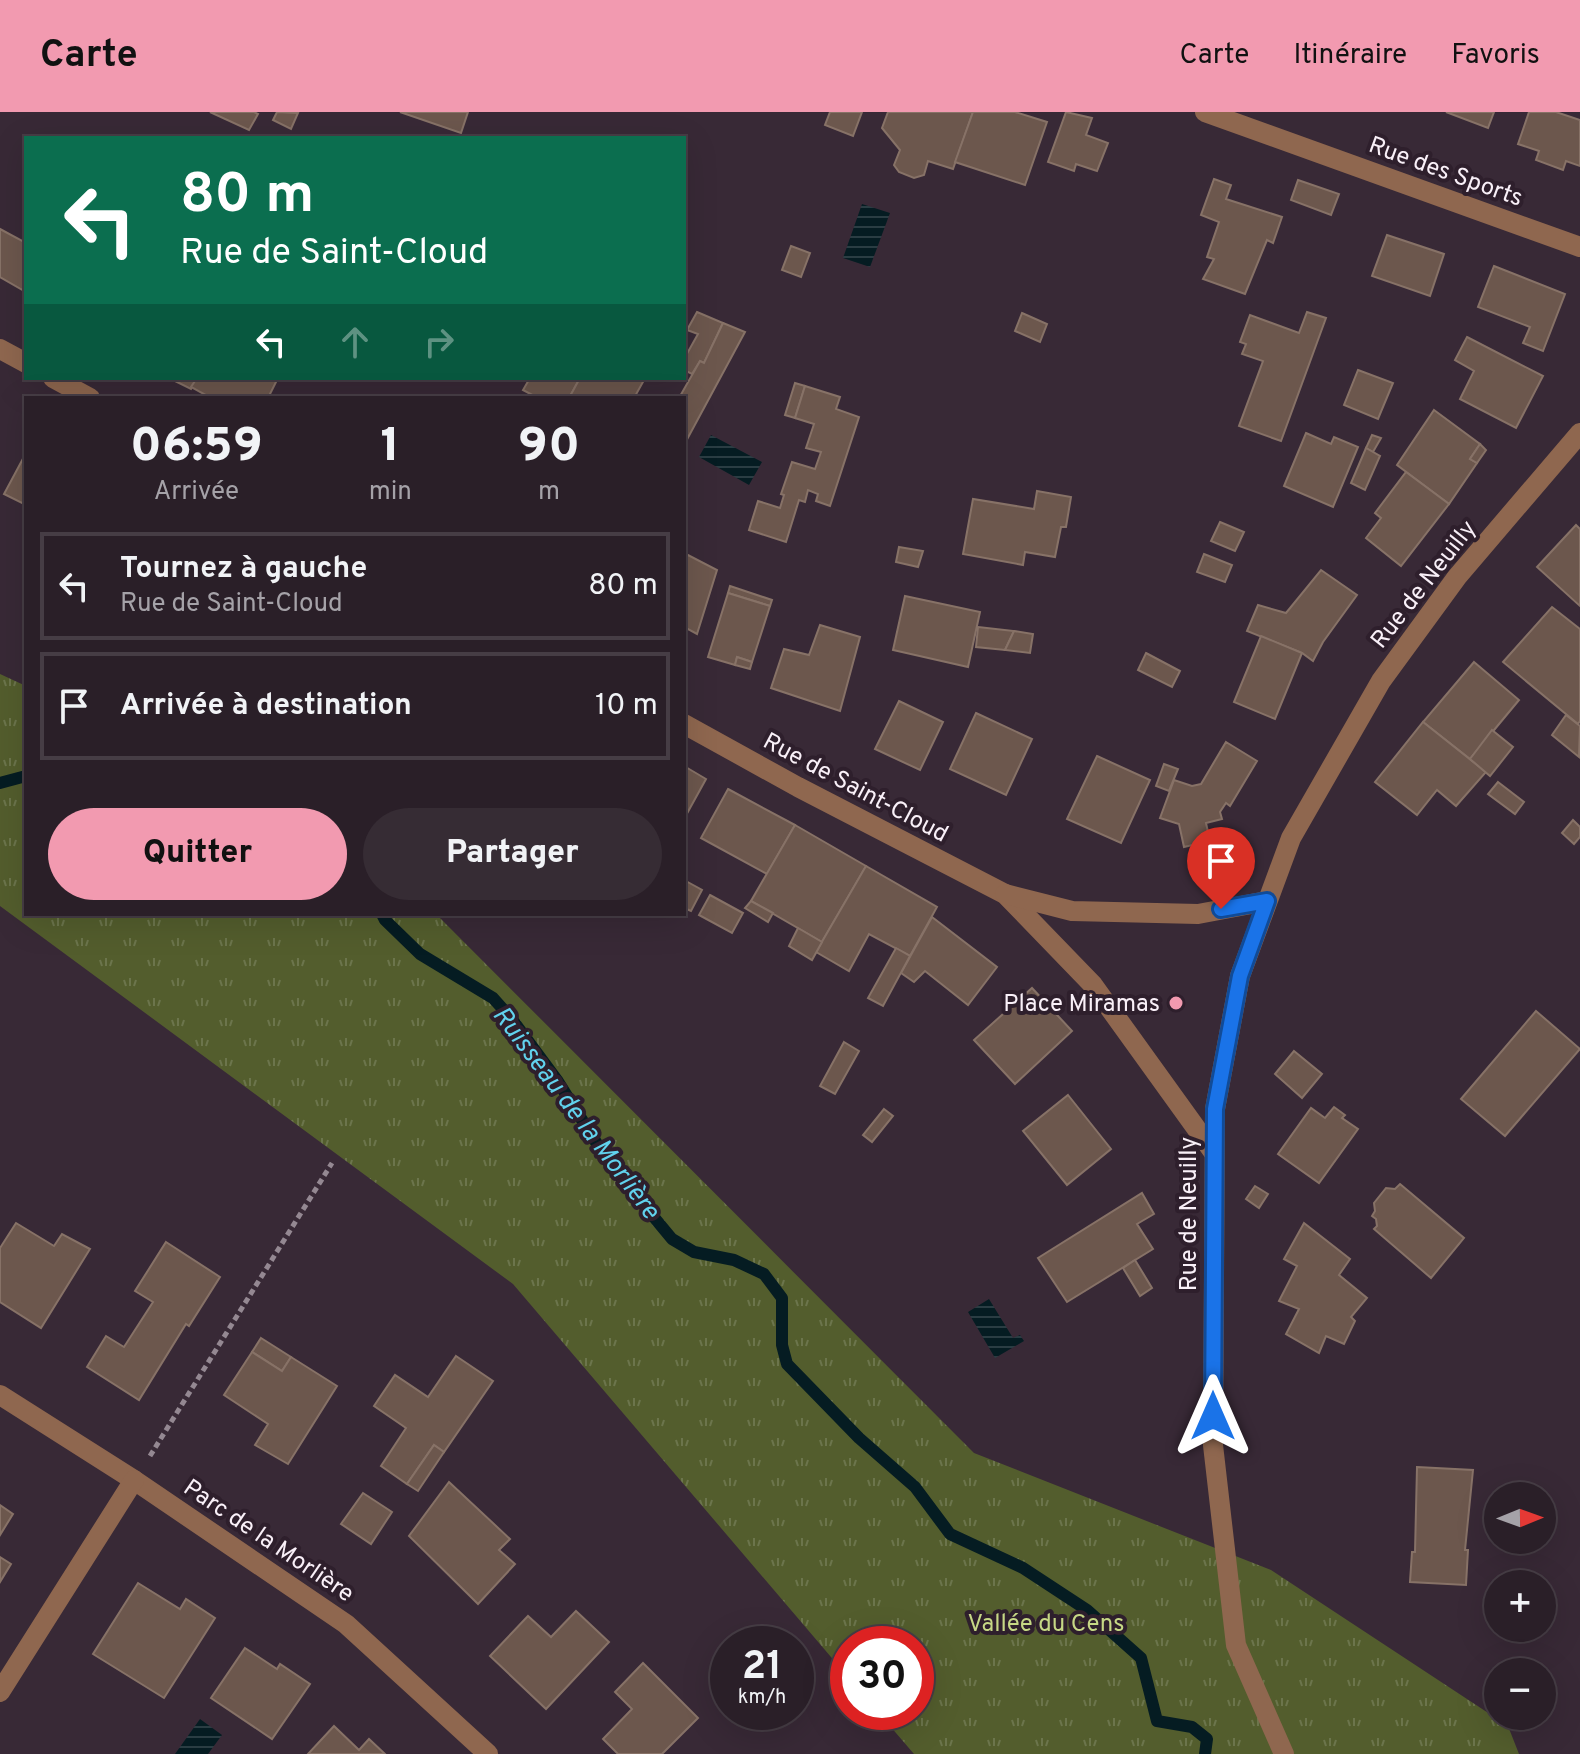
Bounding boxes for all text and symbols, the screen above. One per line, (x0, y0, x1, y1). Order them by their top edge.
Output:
text: Carte (40, 32, 138, 81)
text: Carte (1180, 38, 1249, 74)
text: Itinéraire (1293, 38, 1407, 74)
text: Favoris (1451, 38, 1540, 74)
street label: Rue des Sports (1364, 131, 1527, 215)
text: 80 m (180, 162, 314, 232)
icon: left (48, 168, 152, 272)
text: Rue de Saint-Cloud (180, 231, 488, 277)
icon: left (249, 320, 293, 364)
icon: ahead (333, 320, 377, 364)
icon: right (417, 320, 461, 364)
text: 06:59 (130, 418, 263, 478)
text: 1 (381, 418, 400, 478)
text: 90 (518, 418, 580, 478)
text: Arrivée (154, 476, 239, 509)
text: min (369, 476, 412, 509)
text: m (538, 476, 560, 509)
street label: Rue de Neuilly (1365, 515, 1484, 655)
text: Tournez à gauche (120, 551, 367, 588)
icon: left (52, 564, 96, 608)
text: 80 m (588, 568, 658, 605)
text: Rue de Saint-Cloud (120, 588, 343, 621)
icon: arrive (52, 684, 96, 728)
text: Arrivée à destination (120, 688, 412, 725)
text: 10 m (595, 688, 658, 725)
street label: Rue de Saint-Cloud (757, 727, 953, 850)
button: Quitter (48, 808, 347, 900)
button: Partager (363, 808, 662, 900)
pin (1187, 827, 1255, 909)
icon: arrive (1199, 839, 1243, 883)
place label: Place Miramas (1003, 990, 1160, 1020)
marker: Place Miramas (1167, 994, 1185, 1012)
water label: Ruisseau de la Morlière (484, 1000, 666, 1227)
street label: Rue de Neuilly (1175, 1137, 1205, 1291)
position arrow (1171, 1374, 1255, 1458)
street label: Parc de la Morlière (177, 1473, 359, 1610)
north arrow (1484, 1482, 1556, 1554)
map controls (1484, 1482, 1556, 1730)
button: + (1484, 1570, 1556, 1642)
park label: Vallée du Cens (968, 1610, 1124, 1640)
speed limit sign: 30 (830, 1626, 934, 1730)
text: 21 (742, 1643, 782, 1693)
button: − (1484, 1658, 1556, 1730)
text: km/h (738, 1685, 786, 1711)

